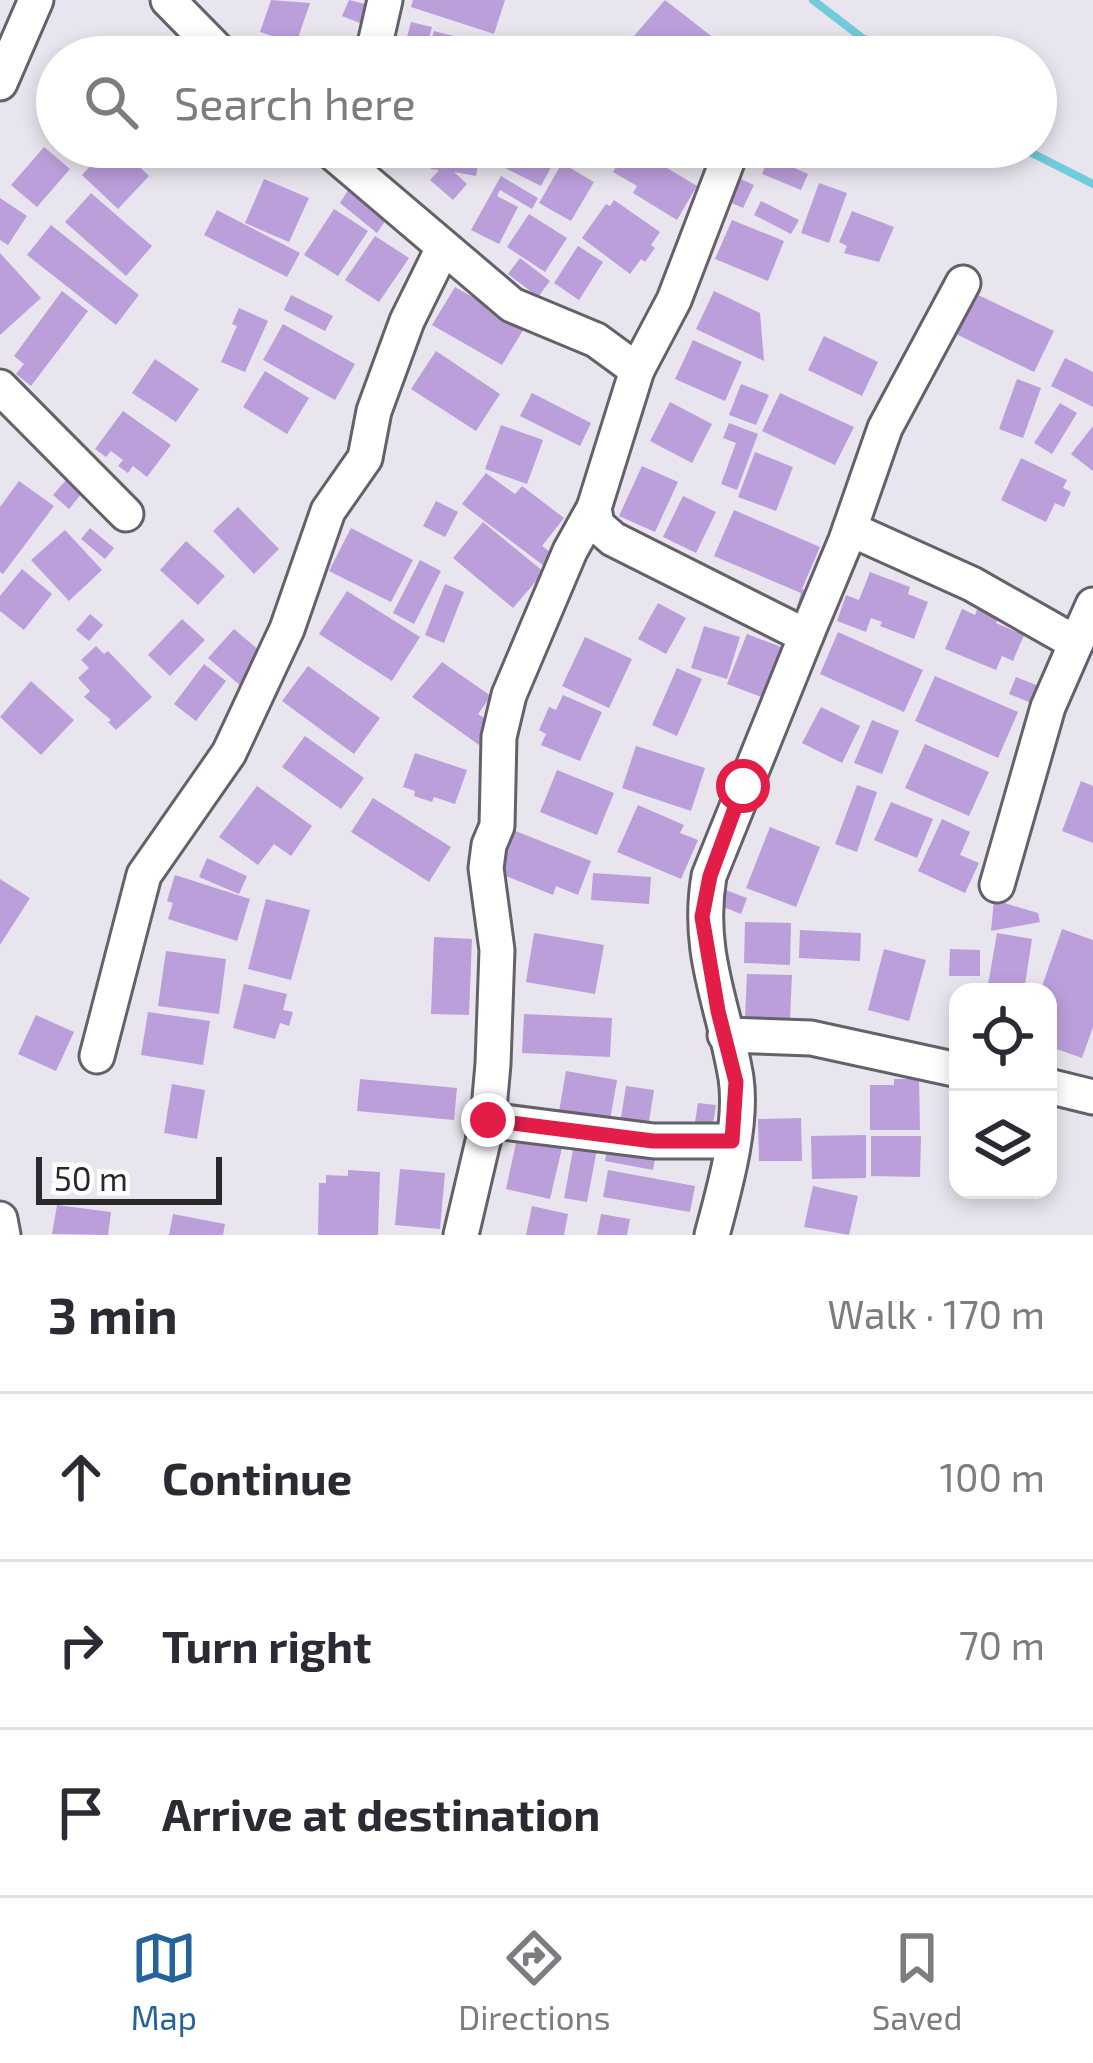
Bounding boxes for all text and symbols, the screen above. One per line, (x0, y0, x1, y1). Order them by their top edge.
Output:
search box (36, 36, 1057, 168)
icon: search (78, 69, 144, 135)
text: Search here (174, 75, 416, 129)
route start (716, 759, 770, 813)
map controls (949, 983, 1057, 1199)
button: locate (949, 983, 1057, 1091)
button: layers (949, 1091, 1057, 1199)
route end (461, 1093, 515, 1147)
scale bar (36, 1151, 222, 1204)
text: 50 m (54, 1158, 128, 1198)
text: 3 min (48, 1283, 178, 1344)
text: Walk · 170 m (828, 1290, 1045, 1337)
icon: ahead (48, 1444, 114, 1510)
text: Continue (162, 1450, 352, 1504)
text: 100 m (940, 1453, 1045, 1500)
icon: right (48, 1612, 114, 1678)
text: Turn right (162, 1618, 371, 1672)
text: 70 m (959, 1621, 1045, 1668)
icon: arrive (48, 1780, 114, 1846)
text: Arrive at destination (162, 1786, 600, 1840)
tab: Map (131, 1925, 197, 2037)
tab: Directions (458, 1925, 610, 2037)
tab: Saved (872, 1925, 962, 2037)

